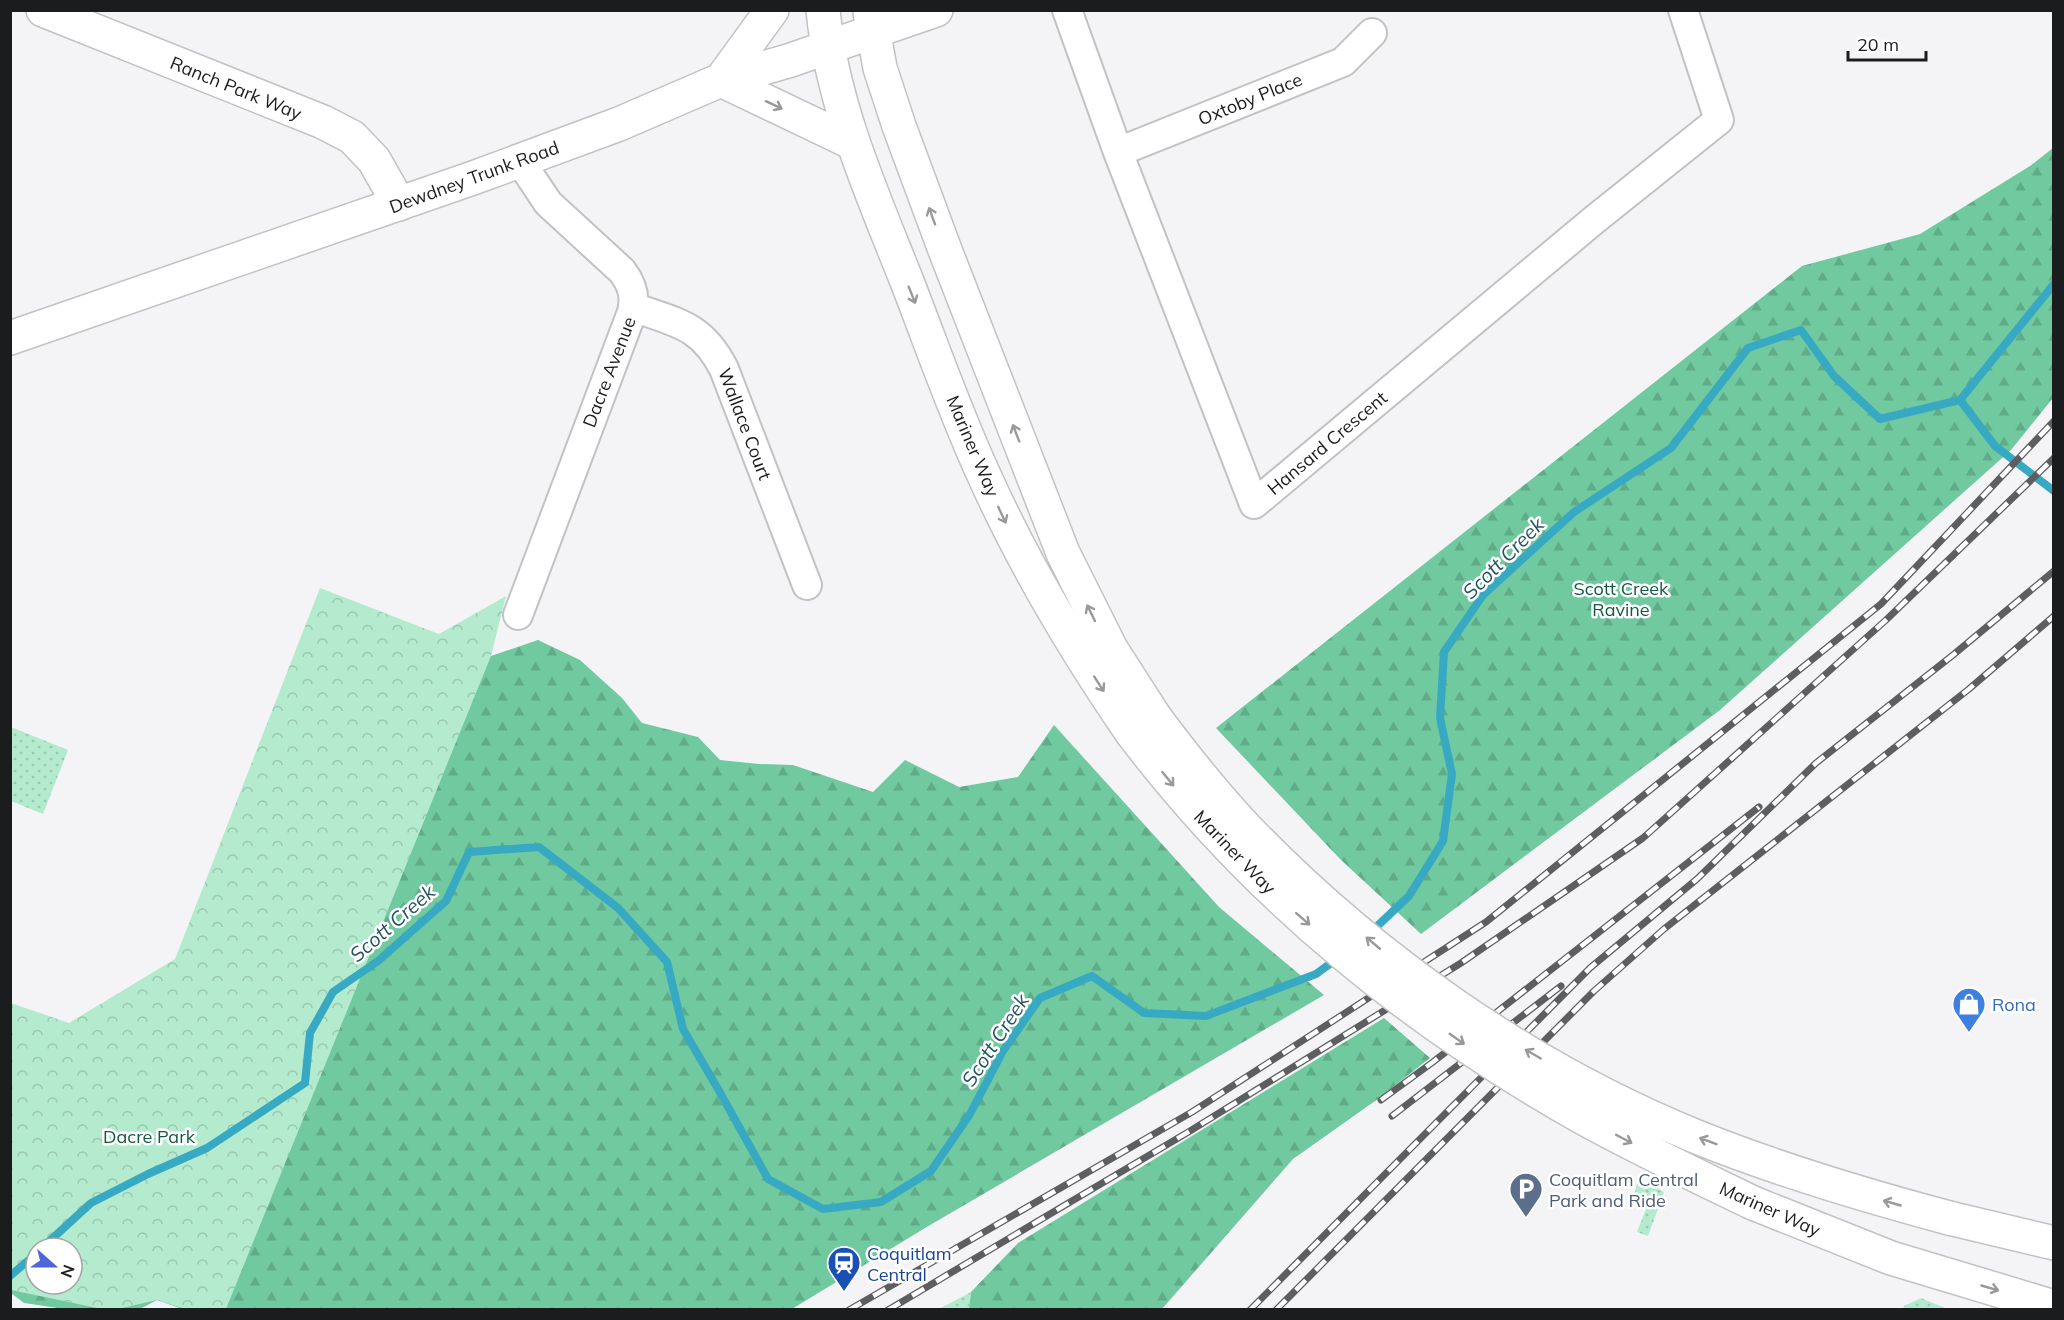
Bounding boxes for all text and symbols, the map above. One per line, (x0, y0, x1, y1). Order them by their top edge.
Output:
scale bar (1848, 24, 1926, 62)
text: 20 m (1857, 33, 1899, 56)
street label: Ranch Park Way (167, 51, 306, 125)
street label: Oxtoby Place (1195, 68, 1305, 130)
one-way arrow (764, 99, 782, 111)
street label: Dewdney Trunk Road (386, 136, 562, 218)
one-way arrow (926, 207, 937, 226)
one-way arrow (908, 286, 919, 304)
street label: Dacre Avenue (577, 313, 641, 431)
street label: Wallace Court (713, 365, 777, 483)
street label: Hansard Crescent (1262, 386, 1392, 500)
street label: Mariner Way (941, 392, 1005, 501)
one-way arrow (1010, 424, 1021, 443)
one-way arrow (997, 505, 1009, 523)
water label: Scott Creek (1457, 511, 1550, 604)
park label: Scott Creek Ravine (1574, 577, 1669, 621)
one-way arrow (1085, 604, 1097, 622)
one-way arrow (1093, 675, 1105, 692)
one-way arrow (1161, 771, 1174, 787)
street label: Mariner Way (1189, 805, 1281, 899)
water label: Scott Creek (344, 879, 440, 967)
one-way arrow (1295, 913, 1311, 926)
one-way arrow (1366, 936, 1381, 950)
shop icon: Rona (1951, 986, 1987, 1033)
water label: Scott Creek (956, 988, 1035, 1091)
place label: Rona (1992, 993, 2036, 1016)
one-way arrow (1448, 1033, 1464, 1045)
one-way arrow (1525, 1048, 1542, 1060)
park label: Dacre Park (103, 1125, 196, 1148)
one-way arrow (1614, 1134, 1632, 1146)
one-way arrow (1699, 1135, 1717, 1146)
place label: Coquitlam Central Park and Ride (1549, 1168, 1698, 1212)
parking icon: Coquitlam Central Park and Ride (1508, 1171, 1544, 1218)
street label: Mariner Way (1716, 1177, 1824, 1242)
one-way arrow (1883, 1196, 1902, 1208)
north arrow (24, 1236, 84, 1296)
place label: Coquitlam Central (867, 1242, 952, 1286)
station icon: Coquitlam Central (826, 1245, 862, 1292)
text: N (57, 1262, 80, 1281)
one-way arrow (1980, 1283, 1999, 1294)

